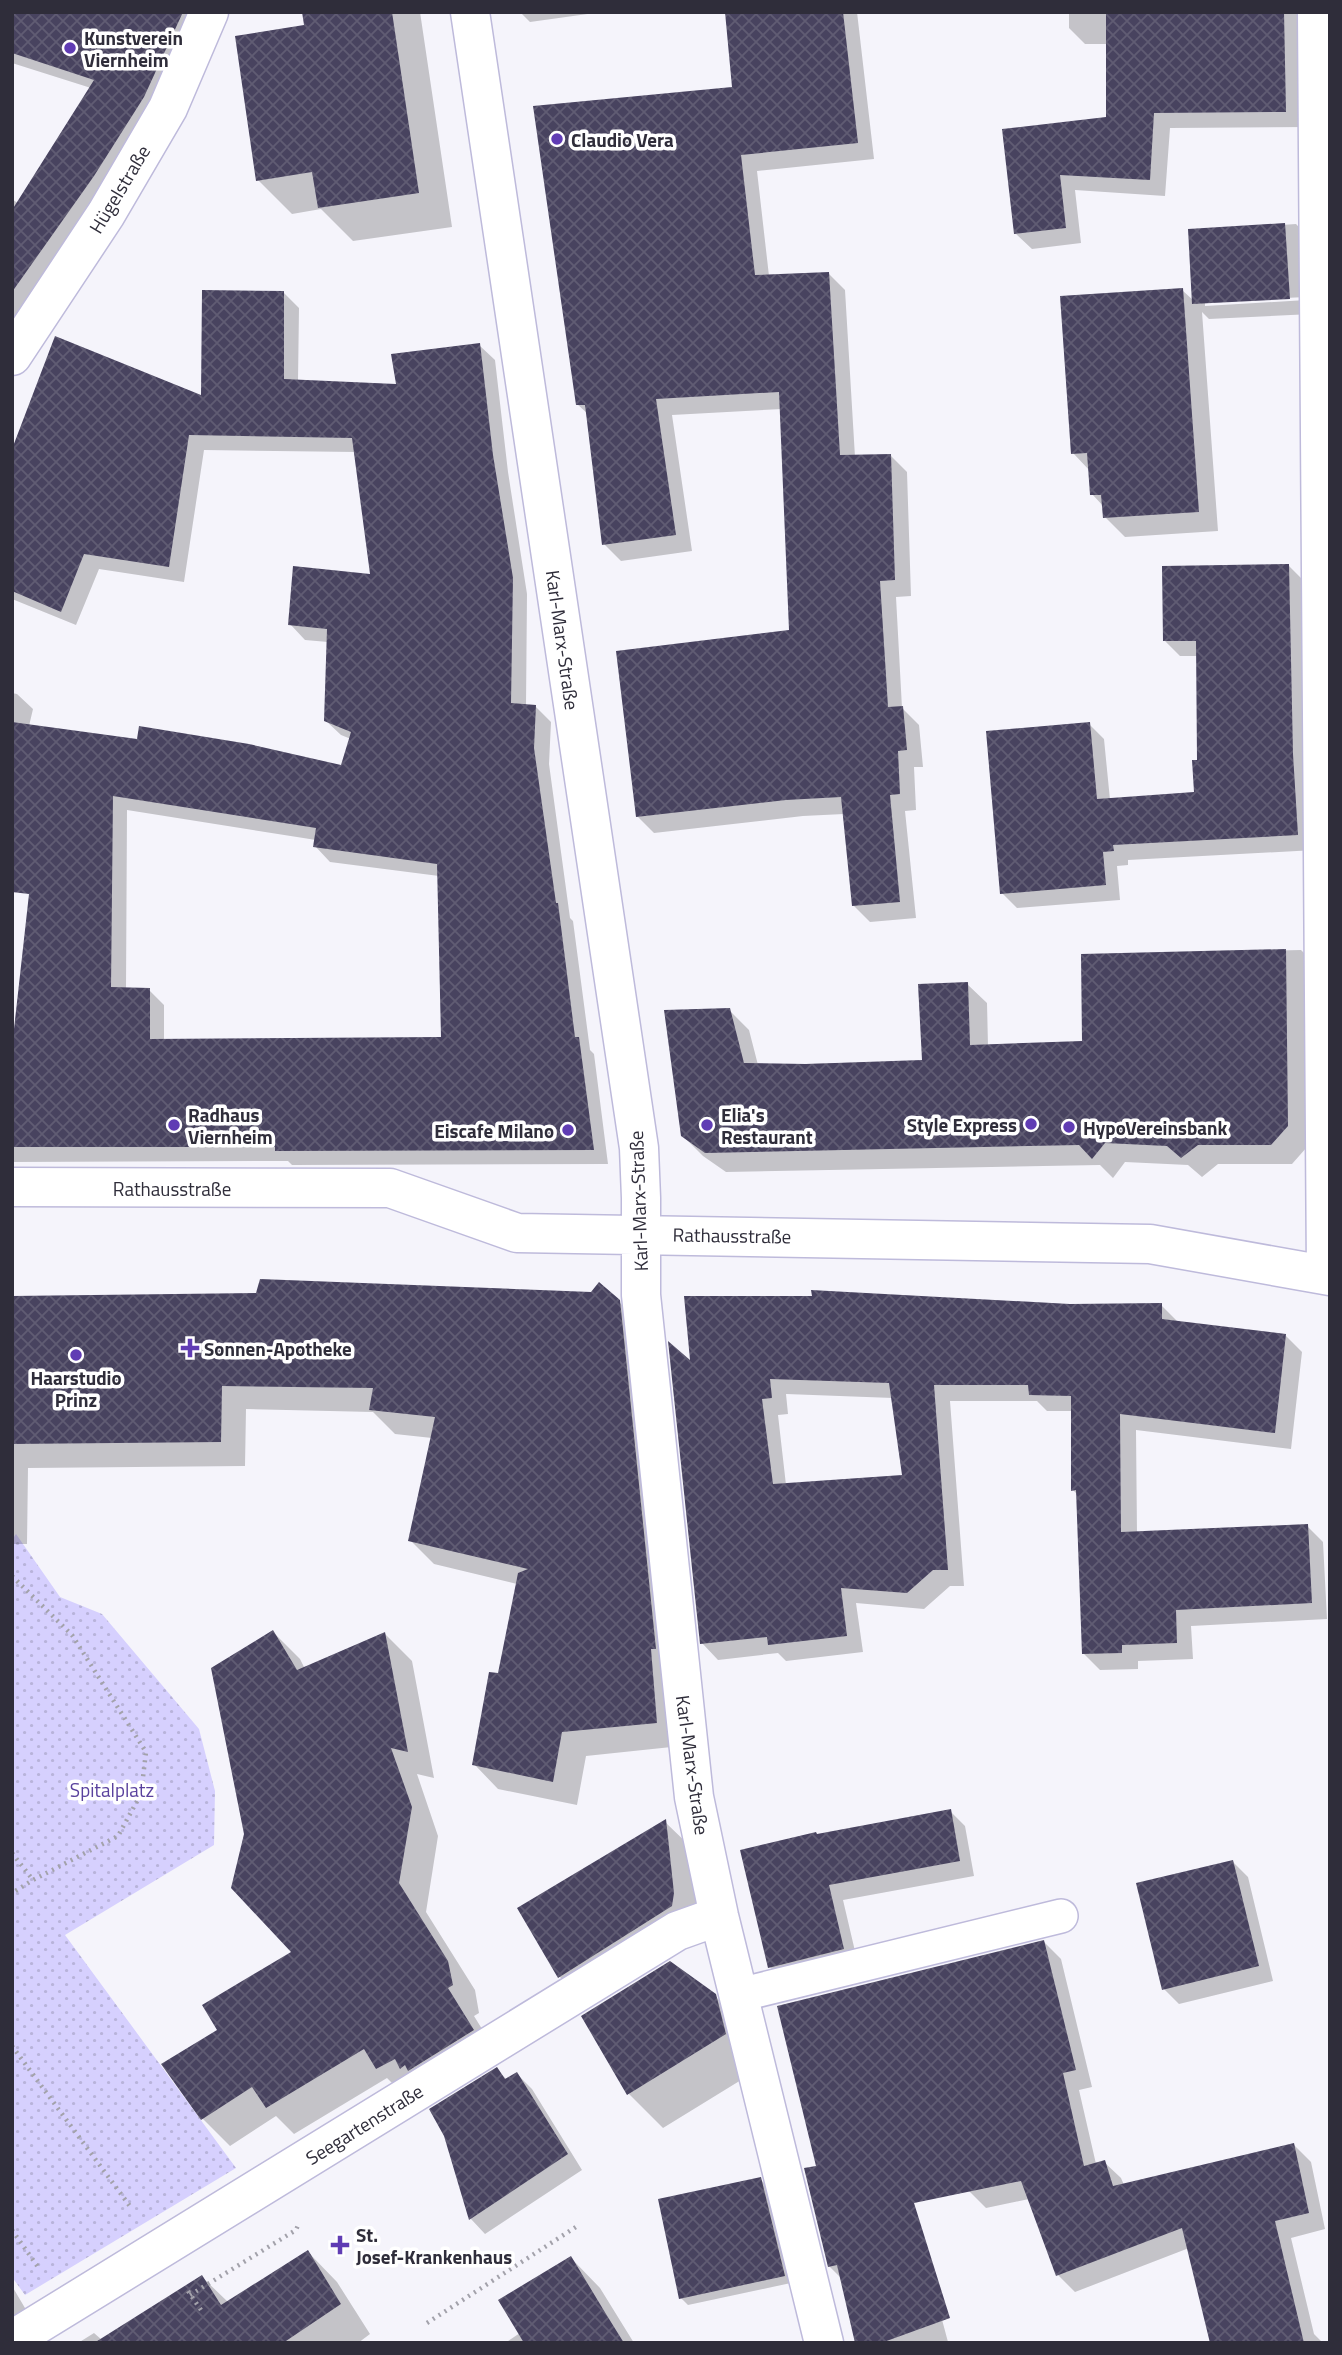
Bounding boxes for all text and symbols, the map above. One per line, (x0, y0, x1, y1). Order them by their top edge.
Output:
place label: Kunstverein Viernheim (84, 23, 183, 74)
marker: Kunstverein Viernheim (62, 40, 78, 56)
place label: Claudio Vera (571, 125, 674, 154)
marker: Claudio Vera (549, 131, 565, 147)
street label: Hügelstraße (81, 139, 157, 239)
street label: Karl-Marx-Straße (539, 568, 587, 712)
place label: Radhaus Viernheim (188, 1100, 273, 1151)
place label: Elia's Restaurant (721, 1100, 813, 1151)
place label: Style Express (907, 1110, 1017, 1139)
place label: HypoVereinsbank (1083, 1113, 1228, 1142)
place label: Eiscafe Milano (434, 1116, 554, 1145)
marker: Style Express (1023, 1116, 1039, 1132)
marker: Radhaus Viernheim (166, 1117, 182, 1133)
marker: Elia's Restaurant (699, 1117, 715, 1133)
marker: HypoVereinsbank (1061, 1119, 1077, 1135)
marker: Eiscafe Milano (560, 1122, 576, 1138)
street label: Karl-Marx-Straße (621, 1130, 655, 1272)
street label: Rathausstraße (113, 1174, 231, 1203)
street label: Rathausstraße (672, 1219, 792, 1251)
place label: Sonnen-Apotheke (204, 1334, 352, 1363)
marker: Sonnen-Apotheke (182, 1340, 198, 1356)
marker: Haarstudio Prinz (68, 1347, 84, 1363)
place label: Haarstudio Prinz (30, 1363, 122, 1414)
street label: Karl-Marx-Straße (669, 1693, 717, 1837)
park label: Spitalplatz (70, 1775, 154, 1804)
street label: Seegartenstraße (300, 2076, 428, 2172)
place label: St. Josef-Krankenhaus (356, 2220, 512, 2271)
marker: St. Josef-Krankenhaus (330, 2235, 350, 2255)

